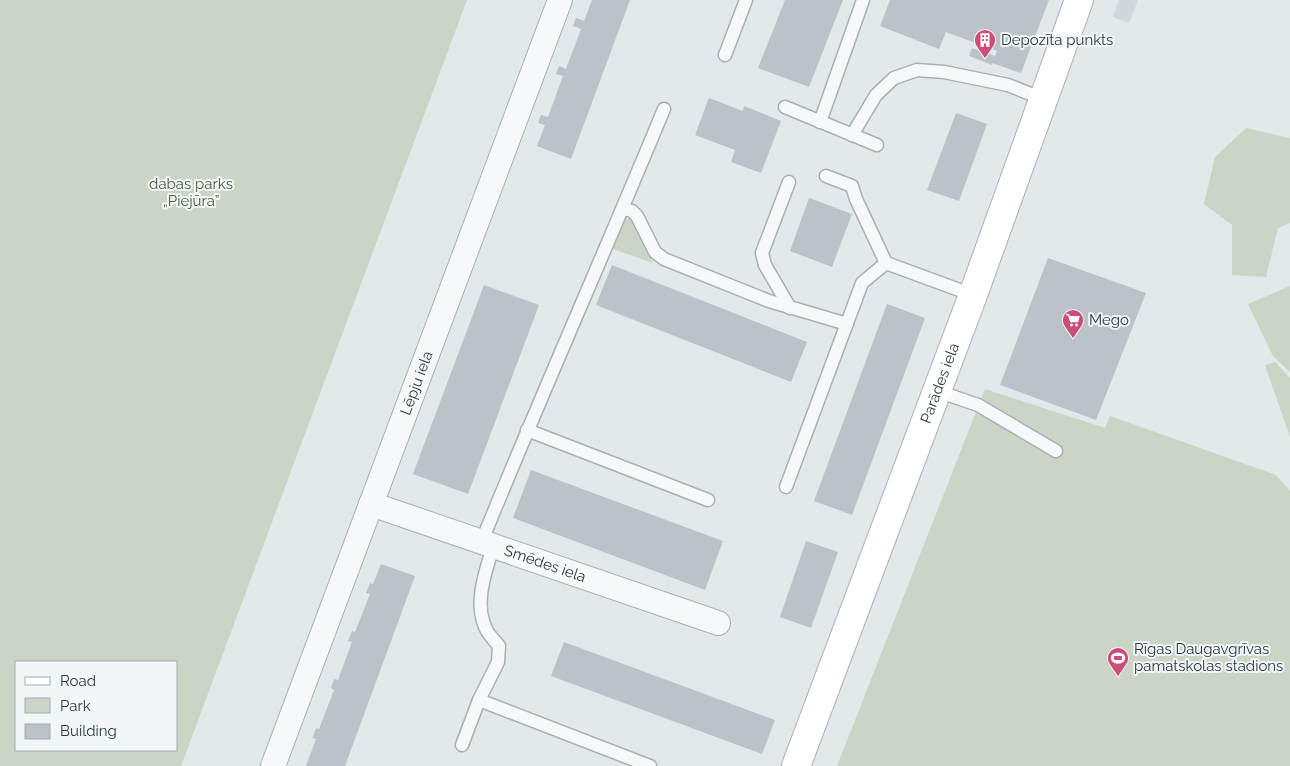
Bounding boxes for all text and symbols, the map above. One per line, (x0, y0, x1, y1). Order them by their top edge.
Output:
building icon: Depozīta punkts (973, 28, 997, 59)
place label: Depozīta punkts (1001, 31, 1113, 49)
park label: dabas parks „Piejūra” (149, 175, 233, 210)
supermarket icon: Mego (1061, 308, 1085, 339)
place label: Mego (1089, 311, 1129, 329)
street label: Parādes iela (917, 340, 963, 426)
street label: Lēpju iela (396, 348, 437, 418)
street label: Smēdes iela (502, 541, 588, 586)
place label: Rīgas Daugavgrīvas pamatskolas stadions (1134, 640, 1283, 675)
sports icon: Rīgas Daugavgrīvas pamatskolas stadions (1106, 646, 1130, 677)
legend (15, 661, 178, 751)
text: Road (60, 672, 96, 690)
text: Park (60, 697, 91, 715)
text: Building (60, 722, 117, 740)

